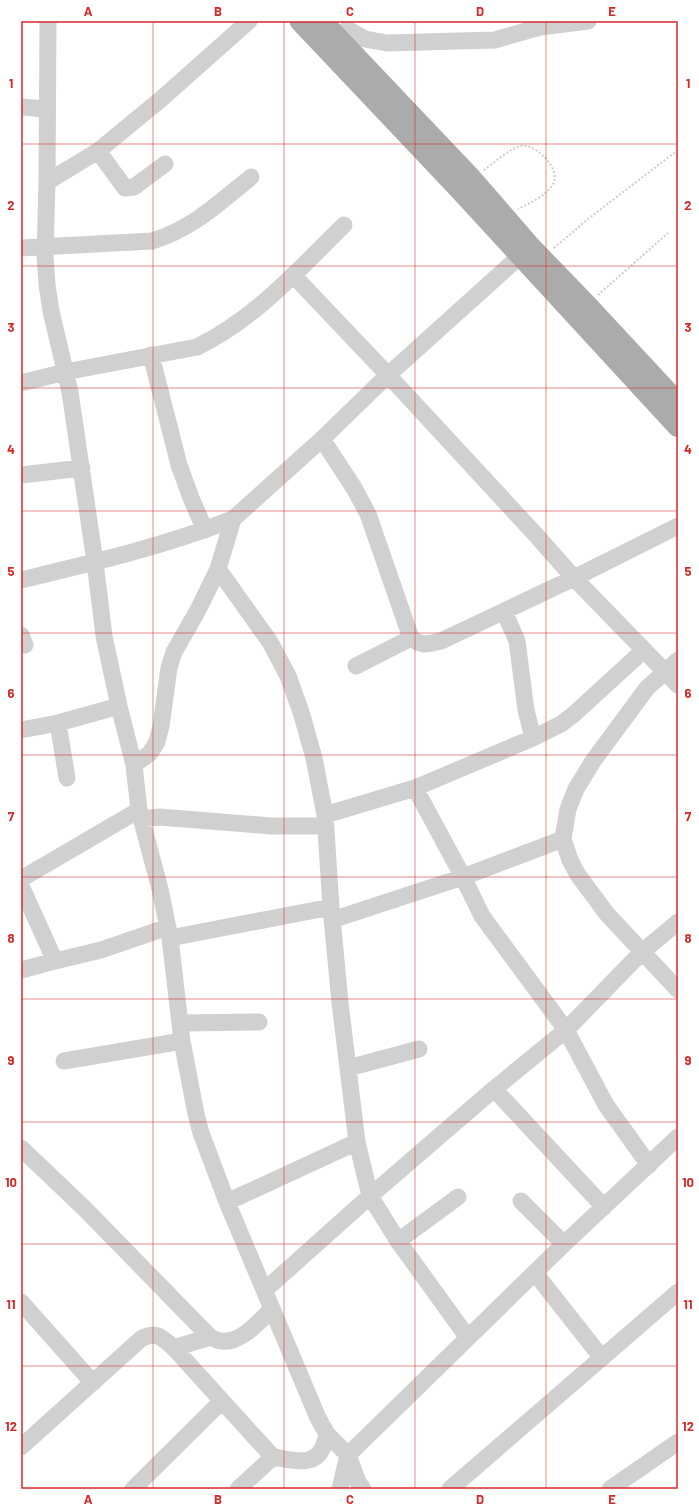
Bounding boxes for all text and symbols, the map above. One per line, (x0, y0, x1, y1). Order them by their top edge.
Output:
text: A (84, 3, 93, 19)
text: B (214, 3, 222, 19)
text: C (346, 3, 354, 19)
text: D (476, 3, 484, 19)
text: E (608, 3, 616, 19)
text: 1 (9, 75, 13, 91)
text: 1 (686, 75, 690, 91)
text: 2 (7, 197, 15, 213)
text: 2 (684, 197, 692, 213)
text: 3 (7, 319, 15, 335)
text: 3 (684, 319, 692, 335)
text: 4 (7, 441, 15, 457)
text: 4 (684, 441, 692, 457)
text: 5 (7, 563, 15, 579)
text: 5 (684, 563, 692, 579)
text: 6 (8, 685, 15, 701)
text: 6 (685, 685, 692, 701)
text: 7 (8, 808, 15, 824)
text: 7 (685, 808, 692, 824)
text: 8 (7, 930, 15, 946)
text: 8 (684, 930, 692, 946)
text: 9 (8, 1052, 15, 1068)
text: 9 (685, 1052, 692, 1068)
text: 10 (5, 1174, 17, 1190)
text: 10 (682, 1174, 694, 1190)
text: 11 (6, 1296, 16, 1312)
text: 11 (683, 1296, 693, 1312)
text: 12 (5, 1418, 17, 1434)
text: 12 (682, 1418, 694, 1434)
text: A (84, 1491, 93, 1507)
text: B (214, 1491, 222, 1507)
text: C (346, 1491, 354, 1507)
text: D (476, 1491, 484, 1507)
text: E (608, 1491, 616, 1507)

